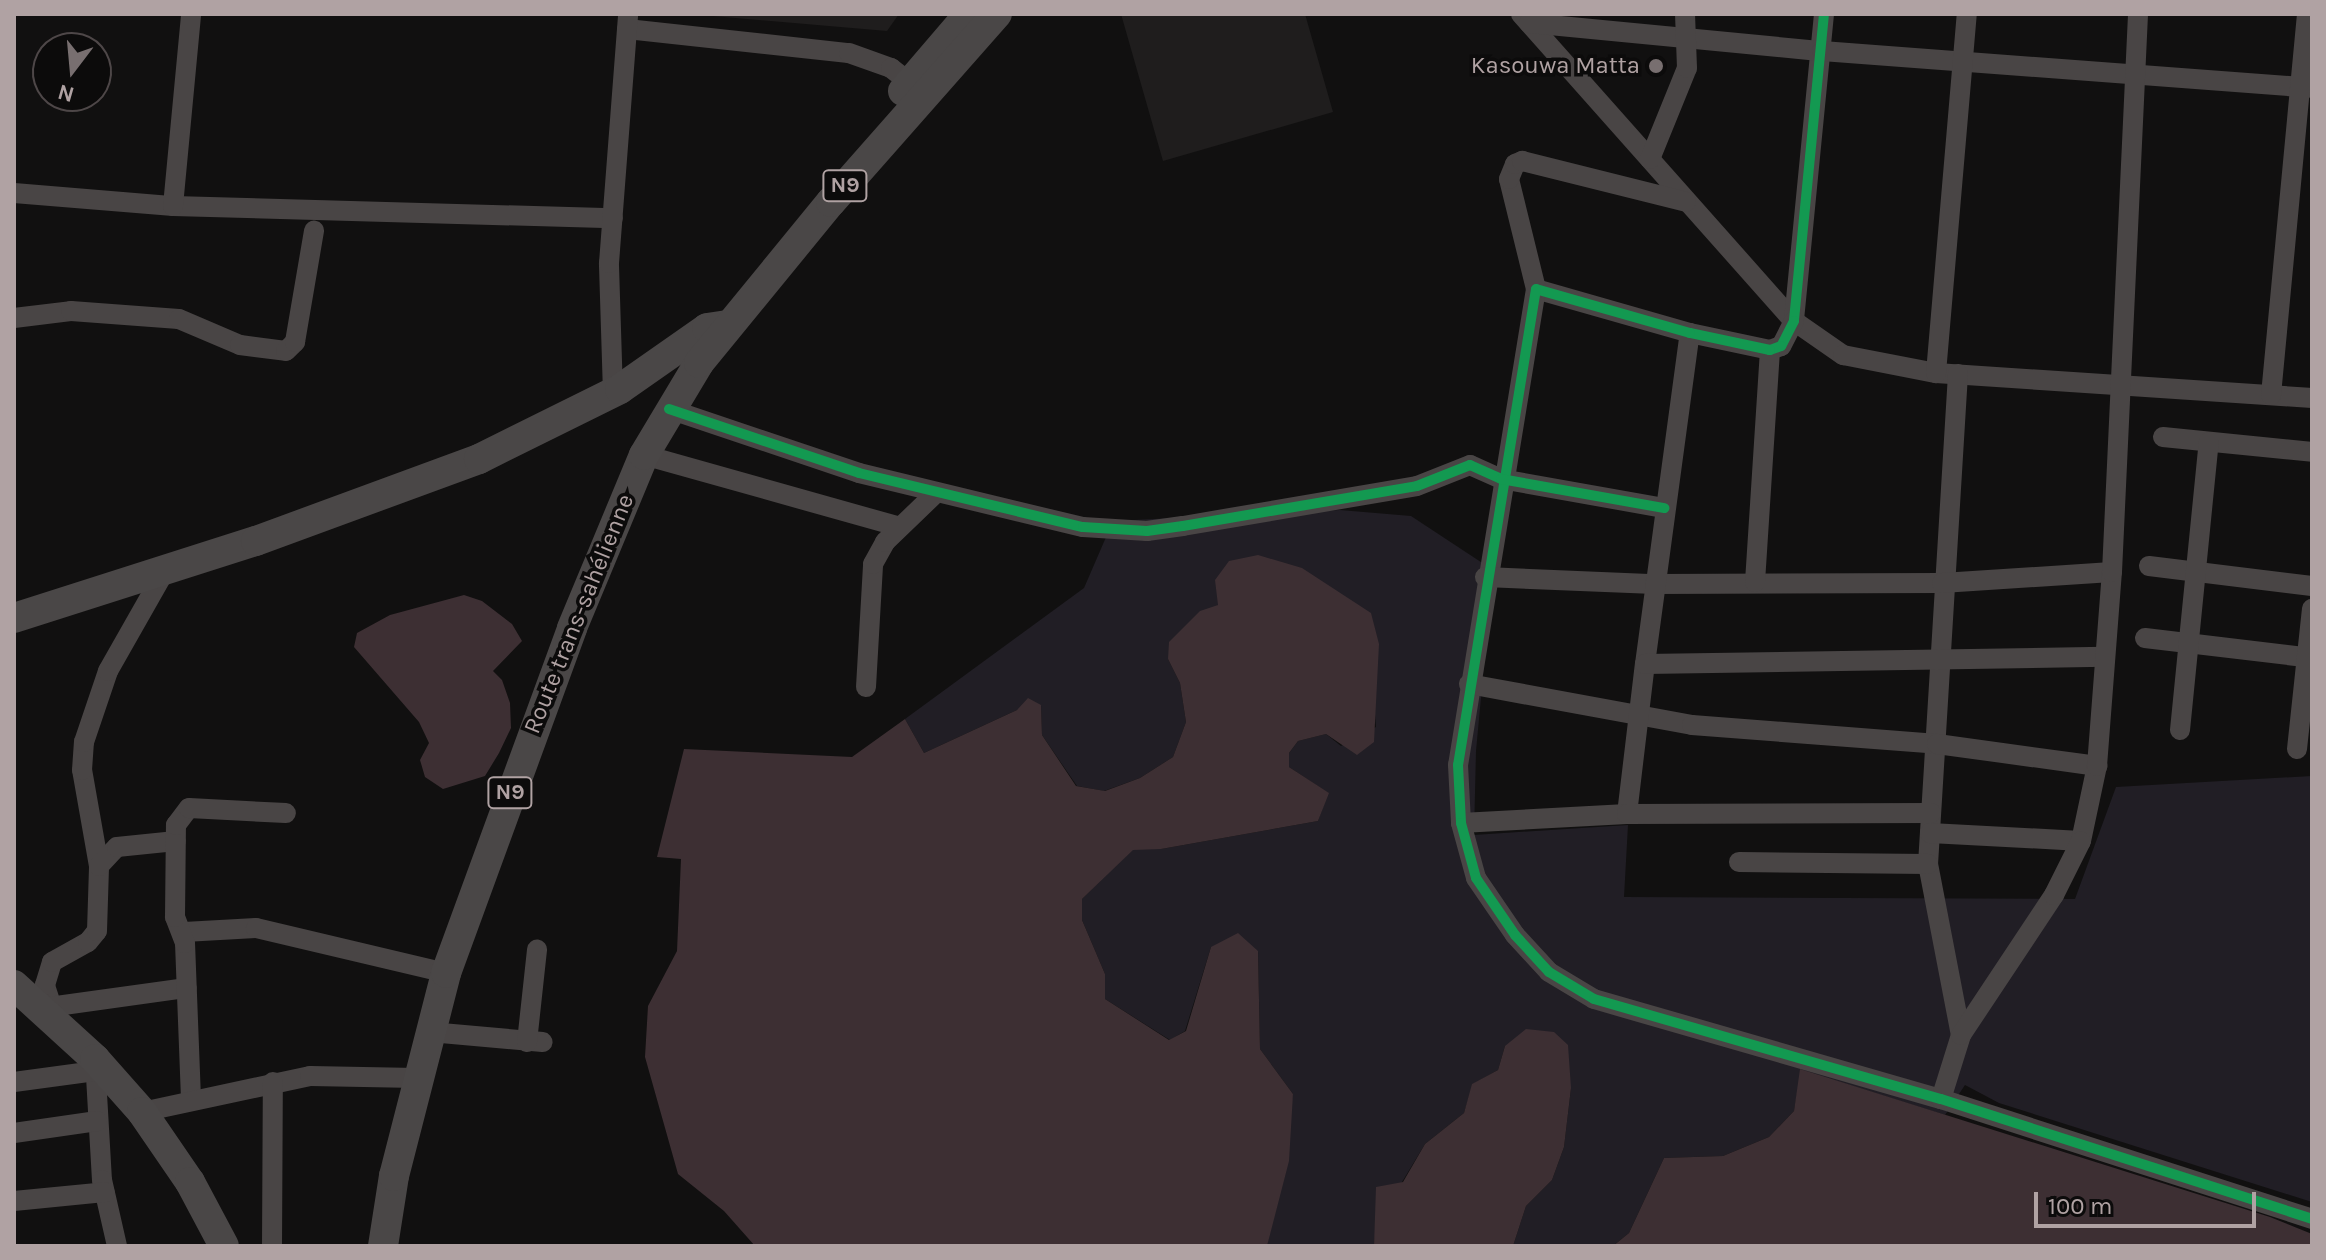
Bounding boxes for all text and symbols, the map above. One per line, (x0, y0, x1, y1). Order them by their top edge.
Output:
north arrow (32, 32, 112, 112)
place label: Kasouwa Matta (1471, 52, 1640, 80)
marker: Kasouwa Matta (1647, 57, 1665, 75)
text: N (55, 78, 77, 108)
road number: N9 (821, 168, 869, 204)
street label: Route trans-sahélienne (518, 490, 640, 738)
road number: N9 (486, 775, 534, 811)
scale bar (2038, 1176, 2260, 1226)
text: 100 m (2048, 1192, 2113, 1220)

